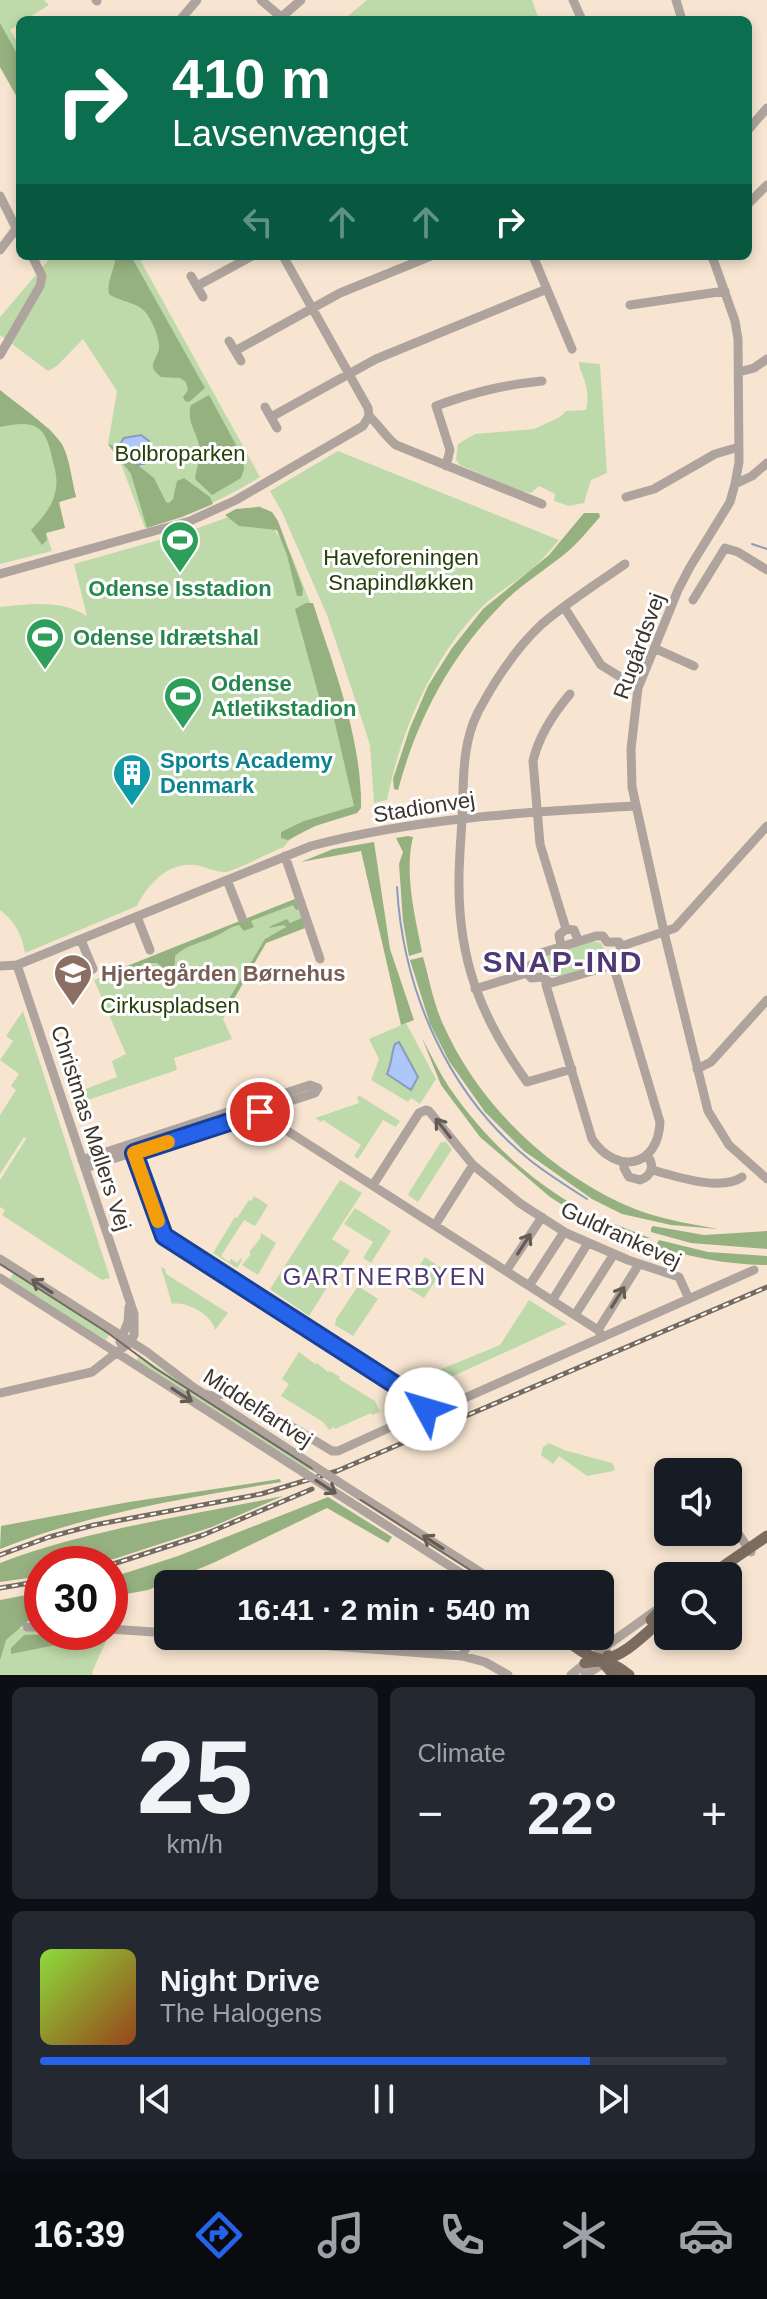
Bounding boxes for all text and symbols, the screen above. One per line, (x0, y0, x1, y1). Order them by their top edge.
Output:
text: 410 m (172, 47, 331, 110)
icon: right (40, 48, 144, 152)
text: Lavsenvænget (172, 113, 408, 154)
icon: left (236, 200, 280, 244)
icon: ahead (320, 200, 364, 244)
icon: ahead (404, 200, 448, 244)
icon: right (488, 200, 532, 244)
park label: Bolbroparken (115, 441, 245, 466)
sports icon: Odense Isstadion (159, 519, 201, 574)
park label: Haveforeningen Snapindløkken (323, 545, 479, 595)
place label: Odense Isstadion (88, 576, 272, 601)
street label: Rugårdsvej (608, 589, 670, 703)
sports icon: Odense Idrætshal (24, 616, 66, 671)
place label: Odense Idrætshal (73, 625, 259, 650)
place label: Odense Atletikstadion (211, 671, 356, 721)
sports icon: Odense Atletikstadion (162, 675, 204, 730)
place label: Sports Academy Denmark (160, 748, 334, 798)
building icon: Sports Academy Denmark (111, 752, 153, 807)
street label: Stadionvej (371, 787, 477, 827)
district label: SNAP-IND (482, 945, 644, 978)
school or university icon: Hjertegården Børnehus (52, 952, 94, 1007)
place label: Hjertegården Børnehus (101, 961, 346, 986)
park label: Cirkuspladsen (100, 993, 240, 1018)
street label: Christmas Møllers Vej (46, 1022, 136, 1234)
pin (226, 1078, 294, 1146)
icon: arrive (238, 1090, 282, 1134)
one-way arrow (434, 1118, 451, 1139)
street label: Guldrankevej (557, 1196, 685, 1274)
one-way arrow (516, 1233, 532, 1256)
district label: GARTNERBYEN (283, 1263, 487, 1290)
one-way arrow (31, 1278, 54, 1294)
one-way arrow (611, 1286, 627, 1309)
street label: Middelfartvej (199, 1364, 317, 1452)
position arrow (384, 1367, 468, 1451)
one-way arrow (170, 1387, 193, 1403)
map controls (654, 1458, 742, 1650)
button: sound (654, 1458, 742, 1546)
one-way arrow (315, 1478, 337, 1495)
one-way arrow (422, 1534, 445, 1550)
speed limit sign: 30 (24, 1546, 128, 1650)
button: search (654, 1562, 742, 1650)
text: 16:41 · 2 min · 540 m (237, 1593, 531, 1626)
text: 25 (137, 1719, 253, 1835)
text: Climate (418, 1738, 506, 1768)
text: 22° (527, 1780, 618, 1847)
text: − (418, 1789, 443, 1838)
text: + (701, 1789, 727, 1838)
text: km/h (167, 1829, 223, 1859)
text: Night Drive (160, 1964, 320, 1997)
text: The Halogens (160, 1998, 322, 2028)
icon: previous (133, 2077, 177, 2121)
icon: pause (362, 2077, 406, 2121)
icon: next (591, 2077, 635, 2121)
icon: directions (191, 2207, 247, 2263)
icon: music (313, 2207, 369, 2263)
icon: phone (434, 2207, 490, 2263)
icon: climate (556, 2207, 612, 2263)
icon: car (678, 2207, 734, 2263)
text: 16:39 (33, 2214, 125, 2255)

